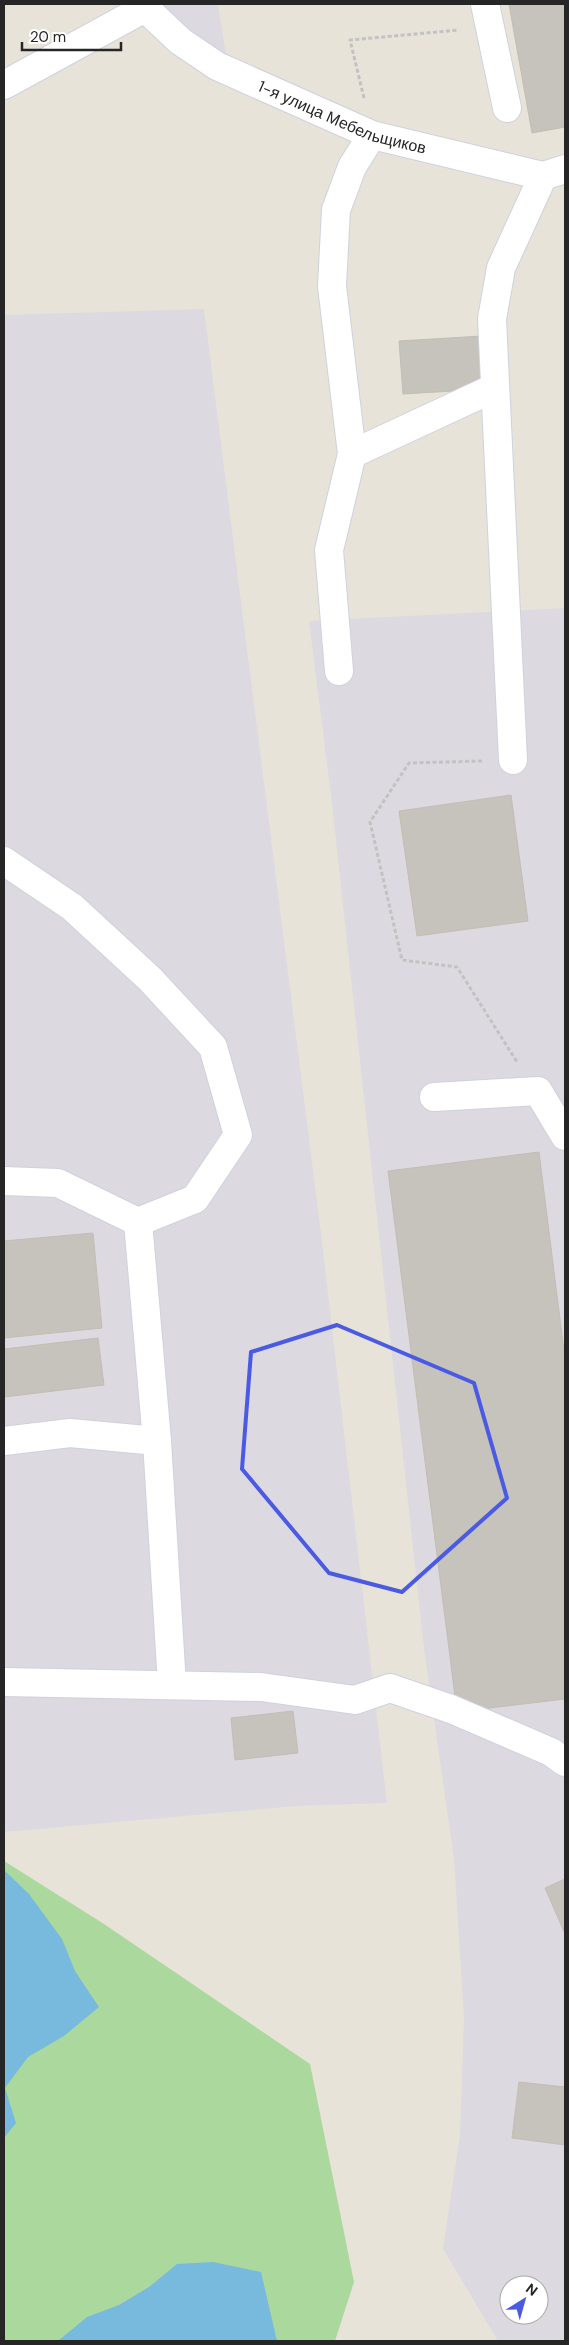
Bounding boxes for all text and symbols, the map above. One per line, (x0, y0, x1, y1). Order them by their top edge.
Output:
scale bar (22, 20, 121, 52)
text: 20 m (30, 27, 66, 47)
street label: 1-я улица Мебельщиков (255, 75, 428, 158)
north arrow (499, 2275, 549, 2325)
text: N (522, 2279, 541, 2300)

